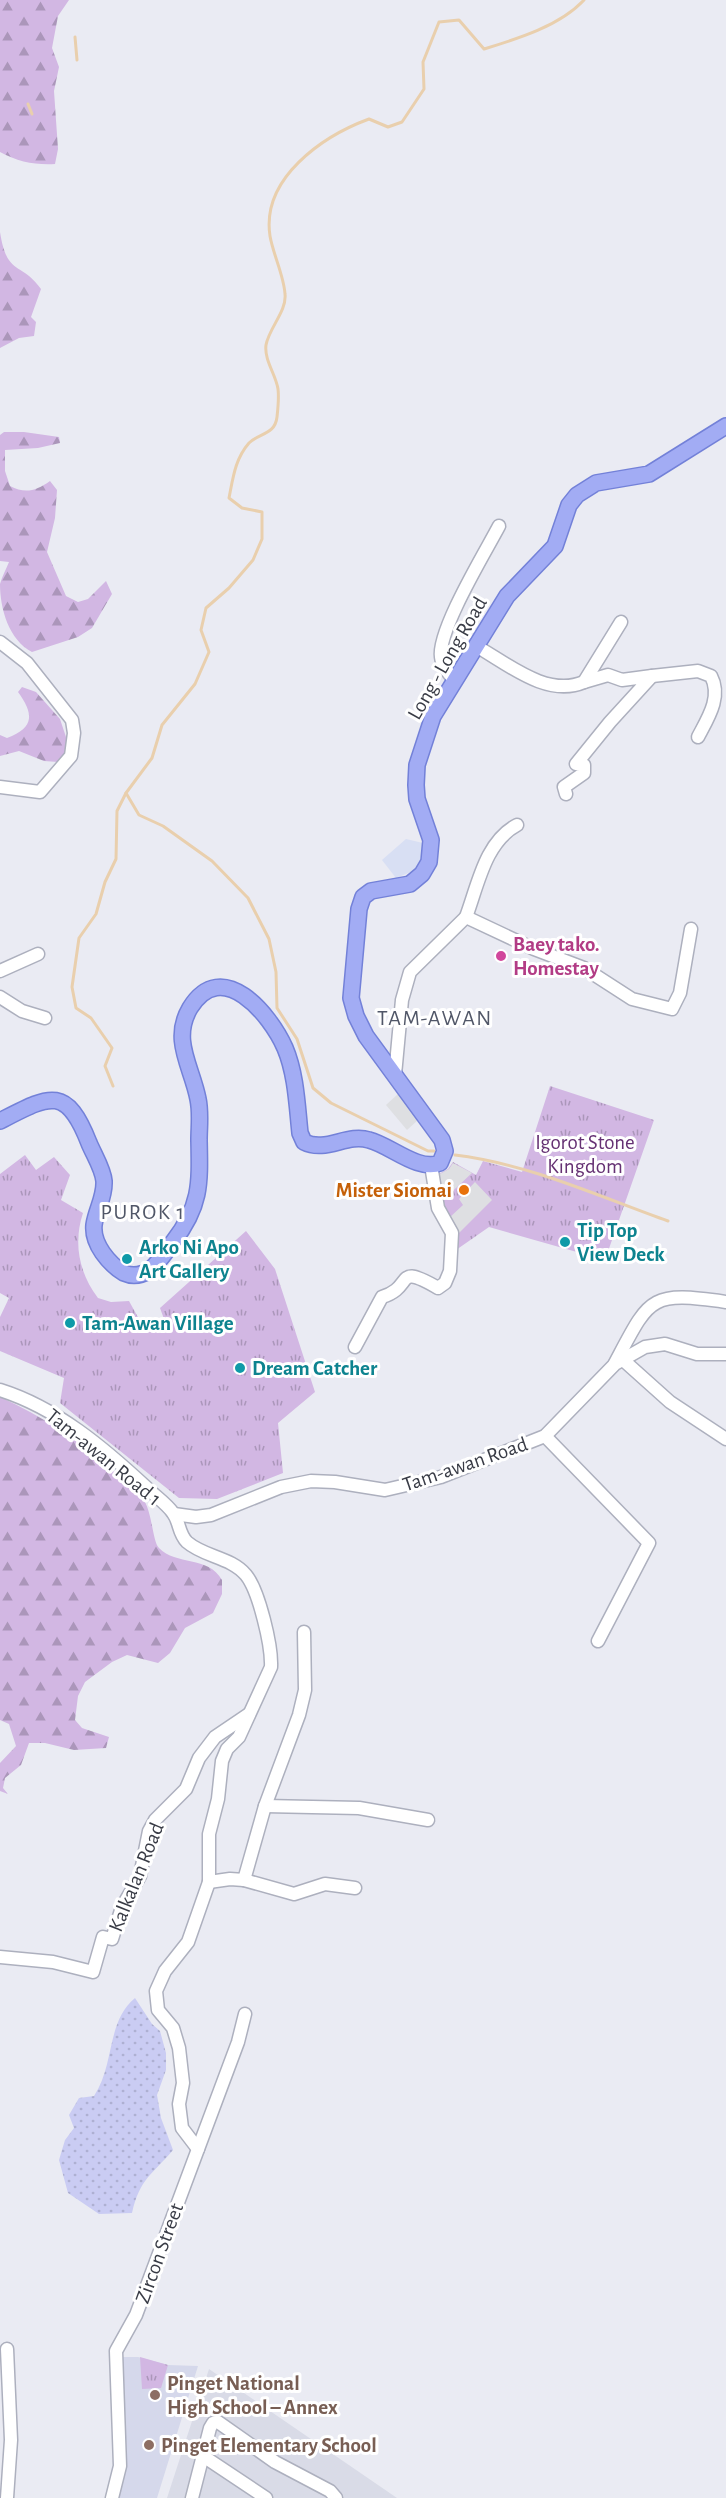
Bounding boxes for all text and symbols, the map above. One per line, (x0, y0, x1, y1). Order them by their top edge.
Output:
street label: Long - Long Road (404, 593, 491, 723)
place label: Baey tako. Homestay (513, 934, 599, 979)
marker: Baey tako. Homestay (494, 949, 508, 963)
district label: TAM-AWAN (377, 1007, 493, 1029)
park label: Igorot Stone Kingdom (535, 1132, 635, 1177)
place label: Mister Siomai (336, 1180, 452, 1201)
marker: Mister Siomai (457, 1183, 471, 1197)
district label: PUROK 1 (101, 1201, 185, 1223)
place label: Tip Top View Deck (577, 1220, 665, 1265)
marker: Tip Top View Deck (558, 1235, 572, 1249)
place label: Arko Ni Apo Art Gallery (139, 1237, 239, 1282)
marker: Arko Ni Apo Art Gallery (120, 1252, 134, 1266)
place label: Tam-Awan Village (82, 1313, 234, 1334)
marker: Tam-Awan Village (63, 1316, 77, 1330)
place label: Dream Catcher (252, 1358, 378, 1379)
marker: Dream Catcher (233, 1361, 247, 1375)
street label: Tam-awan Road 1 (42, 1405, 165, 1510)
street label: Tam-awan Road (400, 1433, 530, 1496)
street label: Kalkalan Road (105, 1819, 168, 1935)
street label: Zircon Street (132, 2200, 187, 2306)
place label: Pinget National High School – Annex (167, 2373, 338, 2418)
marker: Pinget National High School – Annex (148, 2388, 162, 2402)
place label: Pinget Elementary School (161, 2435, 377, 2456)
marker: Pinget Elementary School (142, 2438, 156, 2452)

